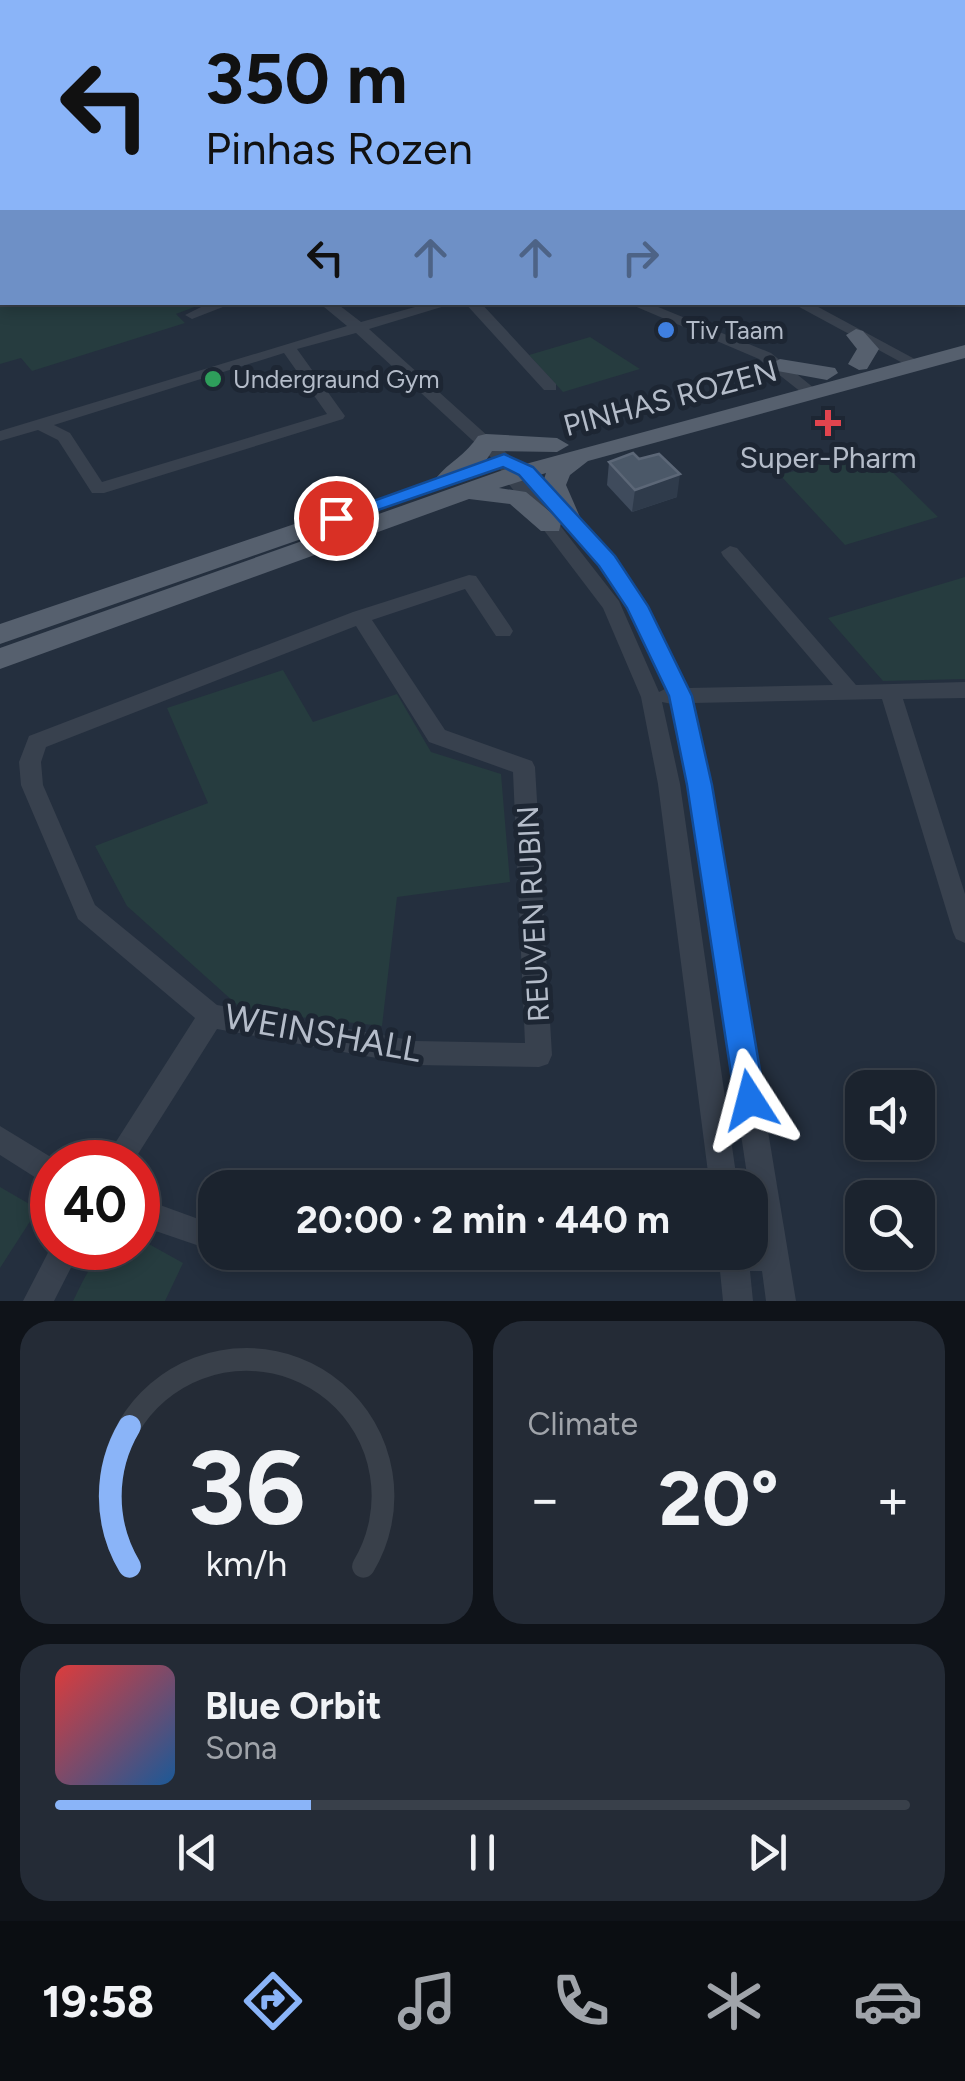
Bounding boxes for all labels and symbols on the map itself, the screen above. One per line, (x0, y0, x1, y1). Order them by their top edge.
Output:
place label: Tiv Taam (686, 315, 784, 345)
marker: Tiv Taam (655, 319, 677, 341)
street label: PINHAS ROZEN (559, 352, 781, 444)
place label: Undergraund Gym (233, 364, 439, 394)
marker: Undergraund Gym (202, 368, 224, 390)
marker: Super-Pharm (817, 412, 839, 434)
place label: Super-Pharm (740, 439, 917, 476)
pin (294, 476, 379, 561)
street label: REUVEN RUBIN (509, 805, 557, 1023)
street label: WEINSHALL (221, 995, 425, 1071)
position arrow (698, 1048, 802, 1152)
speed limit sign: 40 (30, 1140, 160, 1270)

